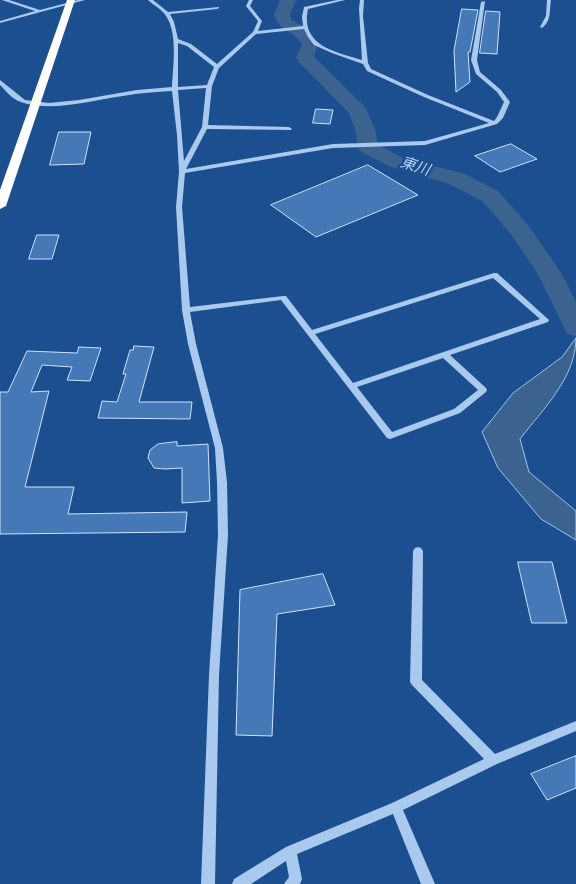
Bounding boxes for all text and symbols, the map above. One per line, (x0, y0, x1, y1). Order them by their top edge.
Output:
water label: 東川 (398, 154, 432, 180)

